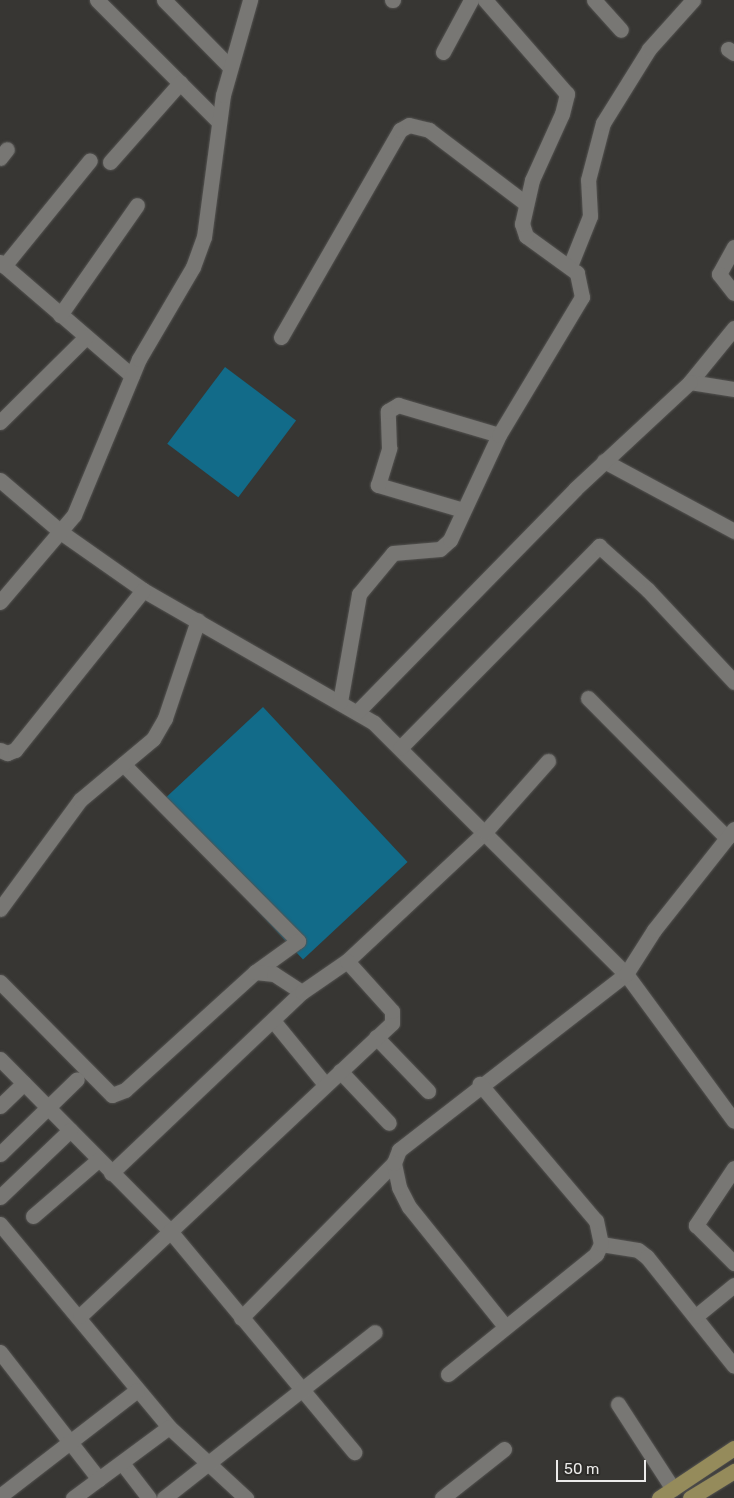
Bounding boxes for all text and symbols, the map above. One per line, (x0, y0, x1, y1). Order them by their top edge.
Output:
scale bar (559, 1450, 649, 1482)
text: 50 m (564, 1460, 599, 1478)

